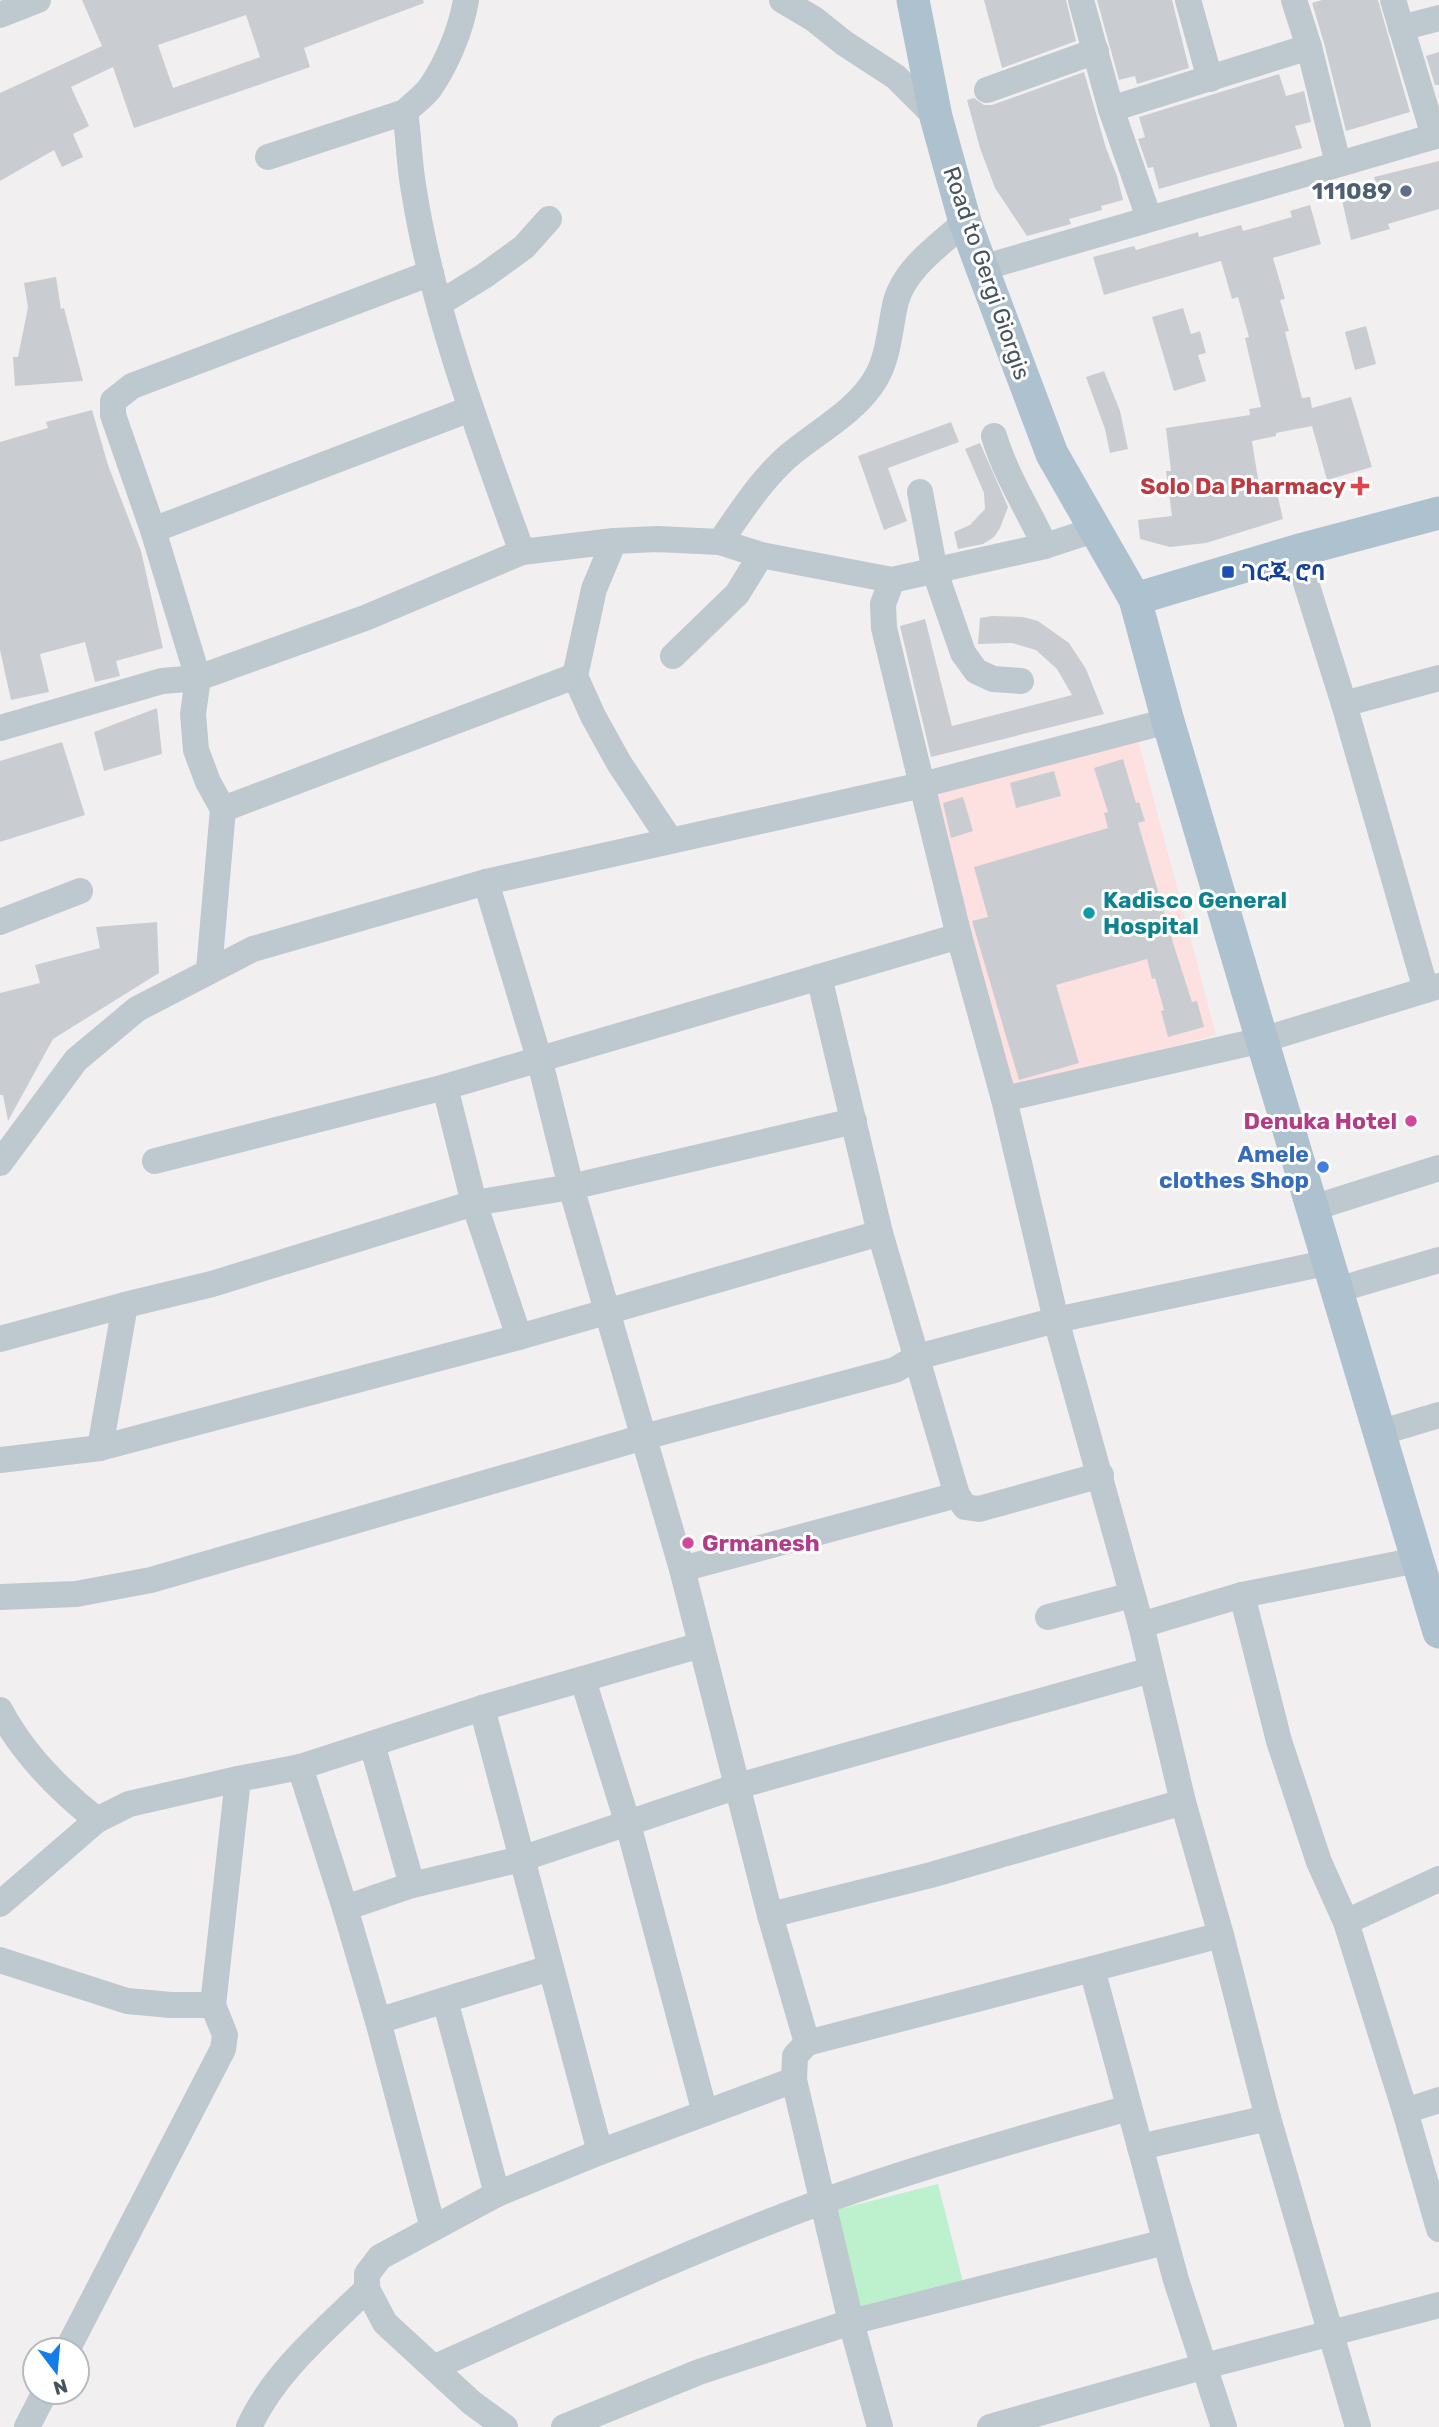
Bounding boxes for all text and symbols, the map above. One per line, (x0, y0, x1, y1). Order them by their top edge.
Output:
street label: Road to Gergi Giorgis (937, 163, 1037, 383)
place label: 111089 (1312, 177, 1392, 205)
marker: 111089 (1398, 183, 1414, 199)
place label: Solo Da Pharmacy (1140, 472, 1346, 500)
marker: Solo Da Pharmacy (1352, 478, 1368, 494)
place label: ገርጂ ሮባ (1242, 558, 1326, 586)
marker: ገርጂ ሮባ (1220, 564, 1236, 580)
place label: Kadisco General Hospital (1103, 886, 1287, 940)
marker: Kadisco General Hospital (1081, 905, 1097, 921)
place label: Denuka Hotel (1244, 1107, 1397, 1135)
marker: Denuka Hotel (1403, 1113, 1419, 1129)
place label: Amele clothes Shop (1159, 1140, 1309, 1194)
marker: Amele clothes Shop (1315, 1159, 1331, 1175)
place label: Grmanesh (702, 1529, 820, 1557)
marker: Grmanesh (680, 1535, 696, 1551)
north arrow (21, 2336, 91, 2406)
text: N (51, 2374, 70, 2400)

